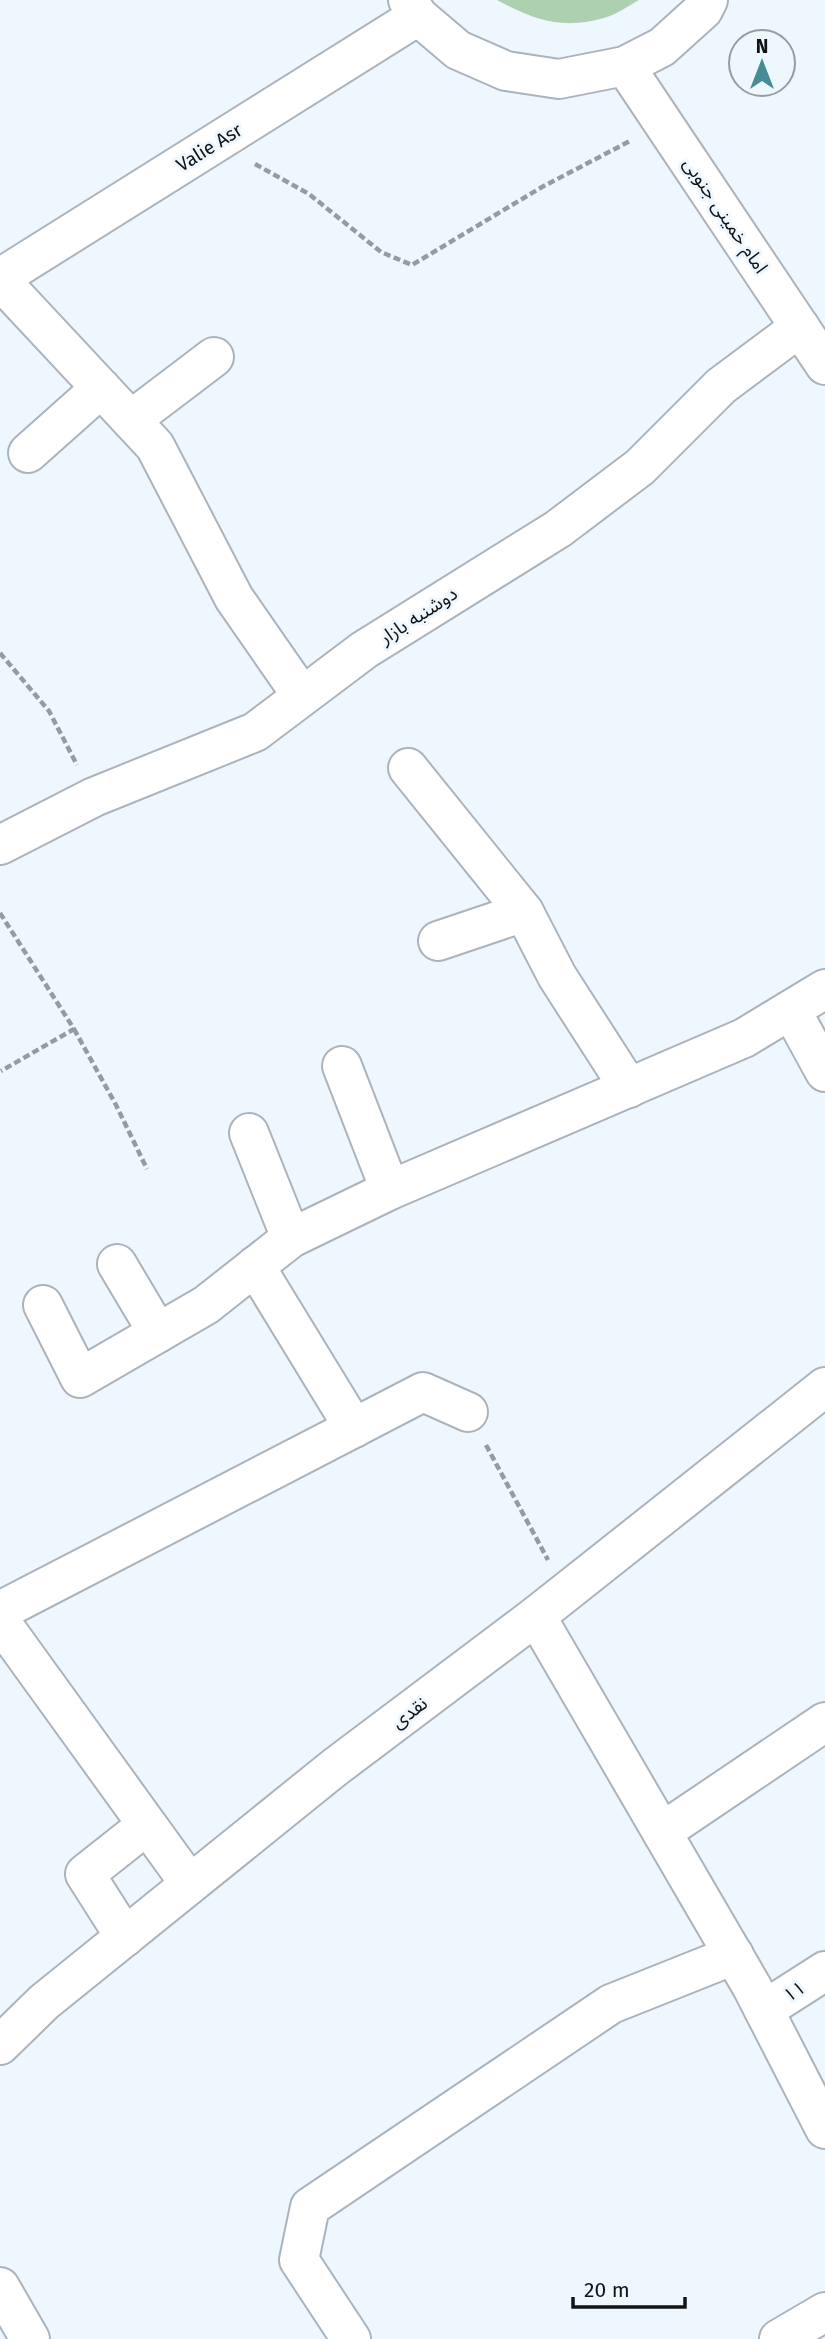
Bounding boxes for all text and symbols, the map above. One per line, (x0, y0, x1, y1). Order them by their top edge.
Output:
north arrow (727, 28, 797, 98)
text: N (756, 35, 768, 58)
street label: Valie Asr (172, 118, 247, 177)
street label: امام خمینی جنوبی (676, 153, 773, 279)
street label: دوشنبه بازار (374, 582, 462, 650)
street label: نقدی (387, 1691, 432, 1733)
street label: ۱۱ (779, 1976, 810, 2007)
scale bar (573, 2266, 685, 2310)
text: 20 m (584, 2277, 630, 2303)

